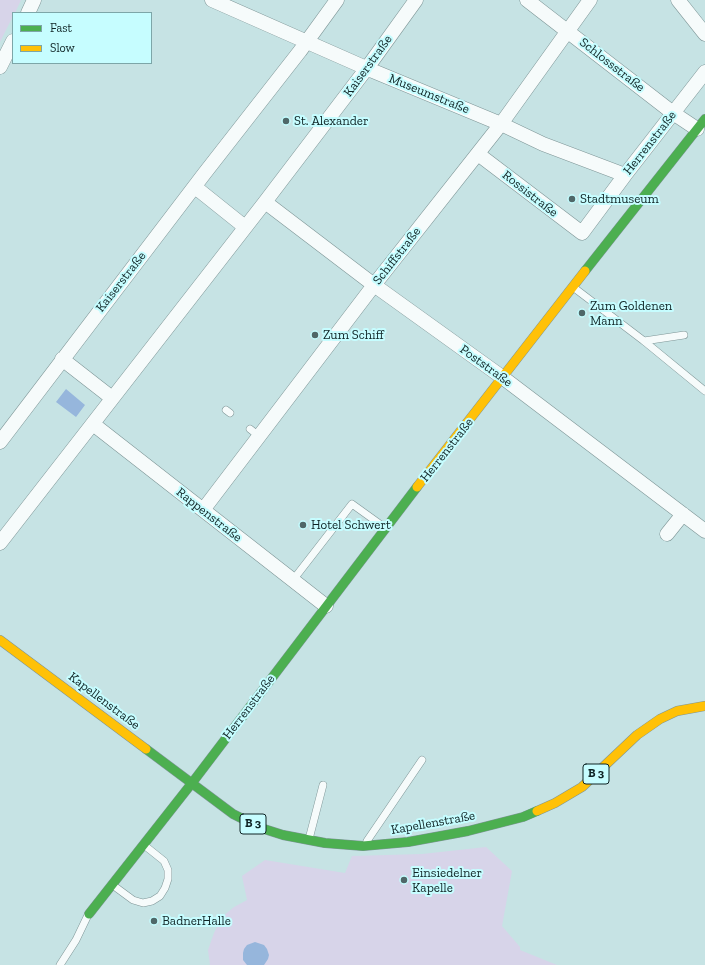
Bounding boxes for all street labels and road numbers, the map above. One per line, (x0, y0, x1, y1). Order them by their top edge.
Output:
street label: Kaiserstraße (340, 32, 396, 100)
street label: Schlossstraße (576, 35, 648, 95)
street label: Museumstraße (386, 71, 472, 117)
street label: Herrenstraße (620, 108, 680, 178)
street label: Rossistraße (499, 167, 561, 221)
street label: Schiffstraße (370, 224, 424, 288)
street label: Kaiserstraße (93, 249, 149, 315)
street label: Poststraße (457, 342, 515, 390)
street label: Herrenstraße (417, 415, 477, 485)
street label: Rappenstraße (173, 485, 245, 545)
street label: Kapellenstraße (65, 669, 143, 733)
street label: Herrenstraße (220, 672, 278, 742)
road number: B 3 (583, 764, 609, 784)
street label: Kapellenstraße (390, 808, 476, 838)
road number: B 3 (240, 814, 266, 834)

